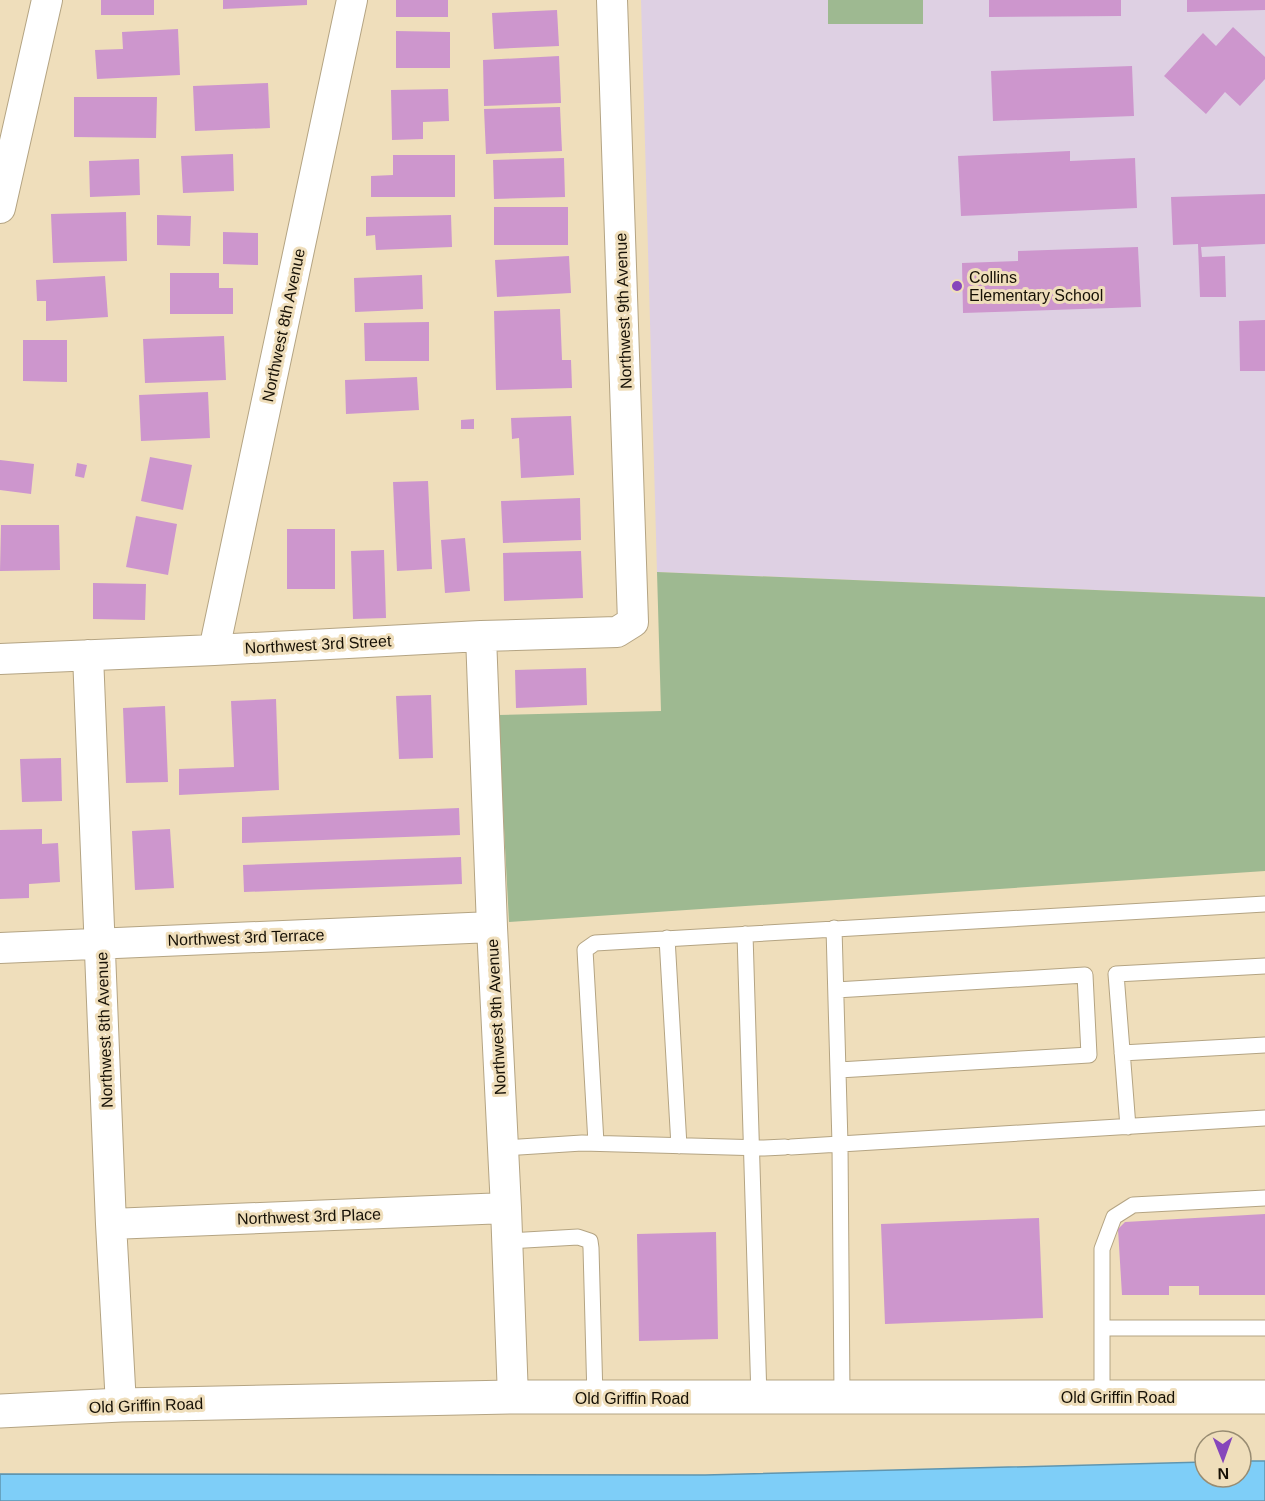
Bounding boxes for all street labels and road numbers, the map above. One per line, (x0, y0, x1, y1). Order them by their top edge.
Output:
street label: Northwest 9th Avenue (612, 233, 635, 389)
street label: Northwest 8th Avenue (259, 247, 308, 403)
street label: Northwest 3rd Street (244, 632, 392, 657)
street label: Northwest 3rd Terrace (167, 926, 325, 949)
street label: Northwest 9th Avenue (484, 938, 509, 1095)
street label: Northwest 8th Avenue (93, 952, 116, 1108)
street label: Northwest 3rd Place (237, 1205, 381, 1228)
street label: Old Griffin Road (1061, 1389, 1175, 1406)
street label: Old Griffin Road (575, 1390, 689, 1407)
street label: Old Griffin Road (89, 1395, 203, 1416)

